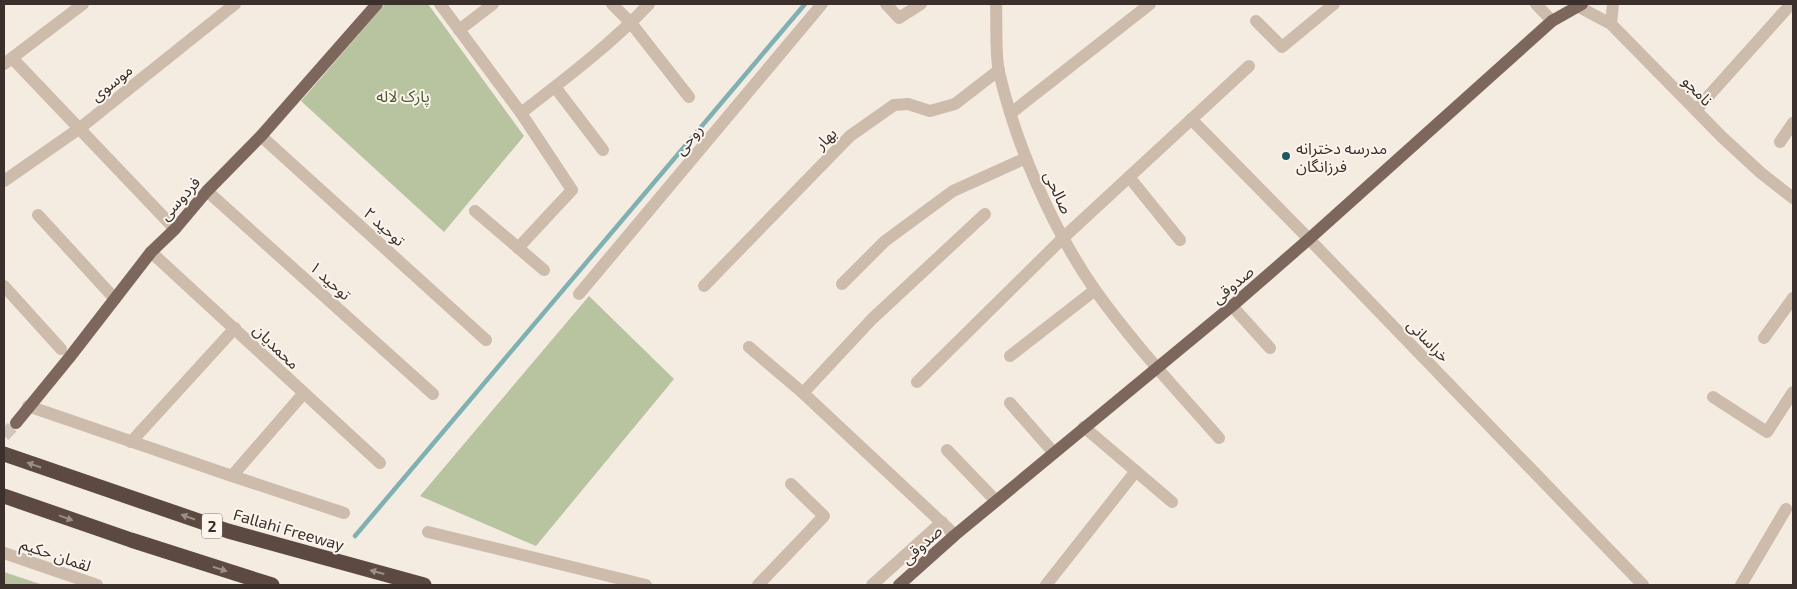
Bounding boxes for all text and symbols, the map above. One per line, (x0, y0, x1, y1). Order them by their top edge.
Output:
street label: موسوی (86, 59, 136, 105)
street label: نامجو (1678, 71, 1717, 110)
park label: پارک لاله (376, 86, 430, 107)
street label: روحی (670, 120, 707, 159)
street label: بهار (809, 123, 841, 154)
place label: مدرسه دخترانه فرزانگان (1296, 138, 1387, 176)
marker: مدرسه دخترانه فرزانگان (1280, 150, 1292, 162)
street label: صالحی (1040, 167, 1077, 217)
street label: فردوسی (155, 172, 204, 224)
street label: توحید ۲ (360, 203, 410, 250)
street label: توحید ۱ (306, 257, 356, 304)
street label: صدوقی (1207, 261, 1258, 308)
street label: خراسانی (1403, 315, 1454, 366)
street label: محمدیان (249, 319, 304, 373)
one-way arrow (26, 461, 41, 469)
street label: Fallahi Freeway (231, 504, 347, 554)
one-way arrow (180, 513, 195, 520)
one-way arrow (59, 514, 74, 522)
road number: 2 (202, 514, 222, 538)
street label: صدوقی (896, 521, 946, 568)
street label: لقمان حکیم (17, 533, 94, 579)
one-way arrow (213, 566, 228, 574)
one-way arrow (370, 568, 385, 576)

